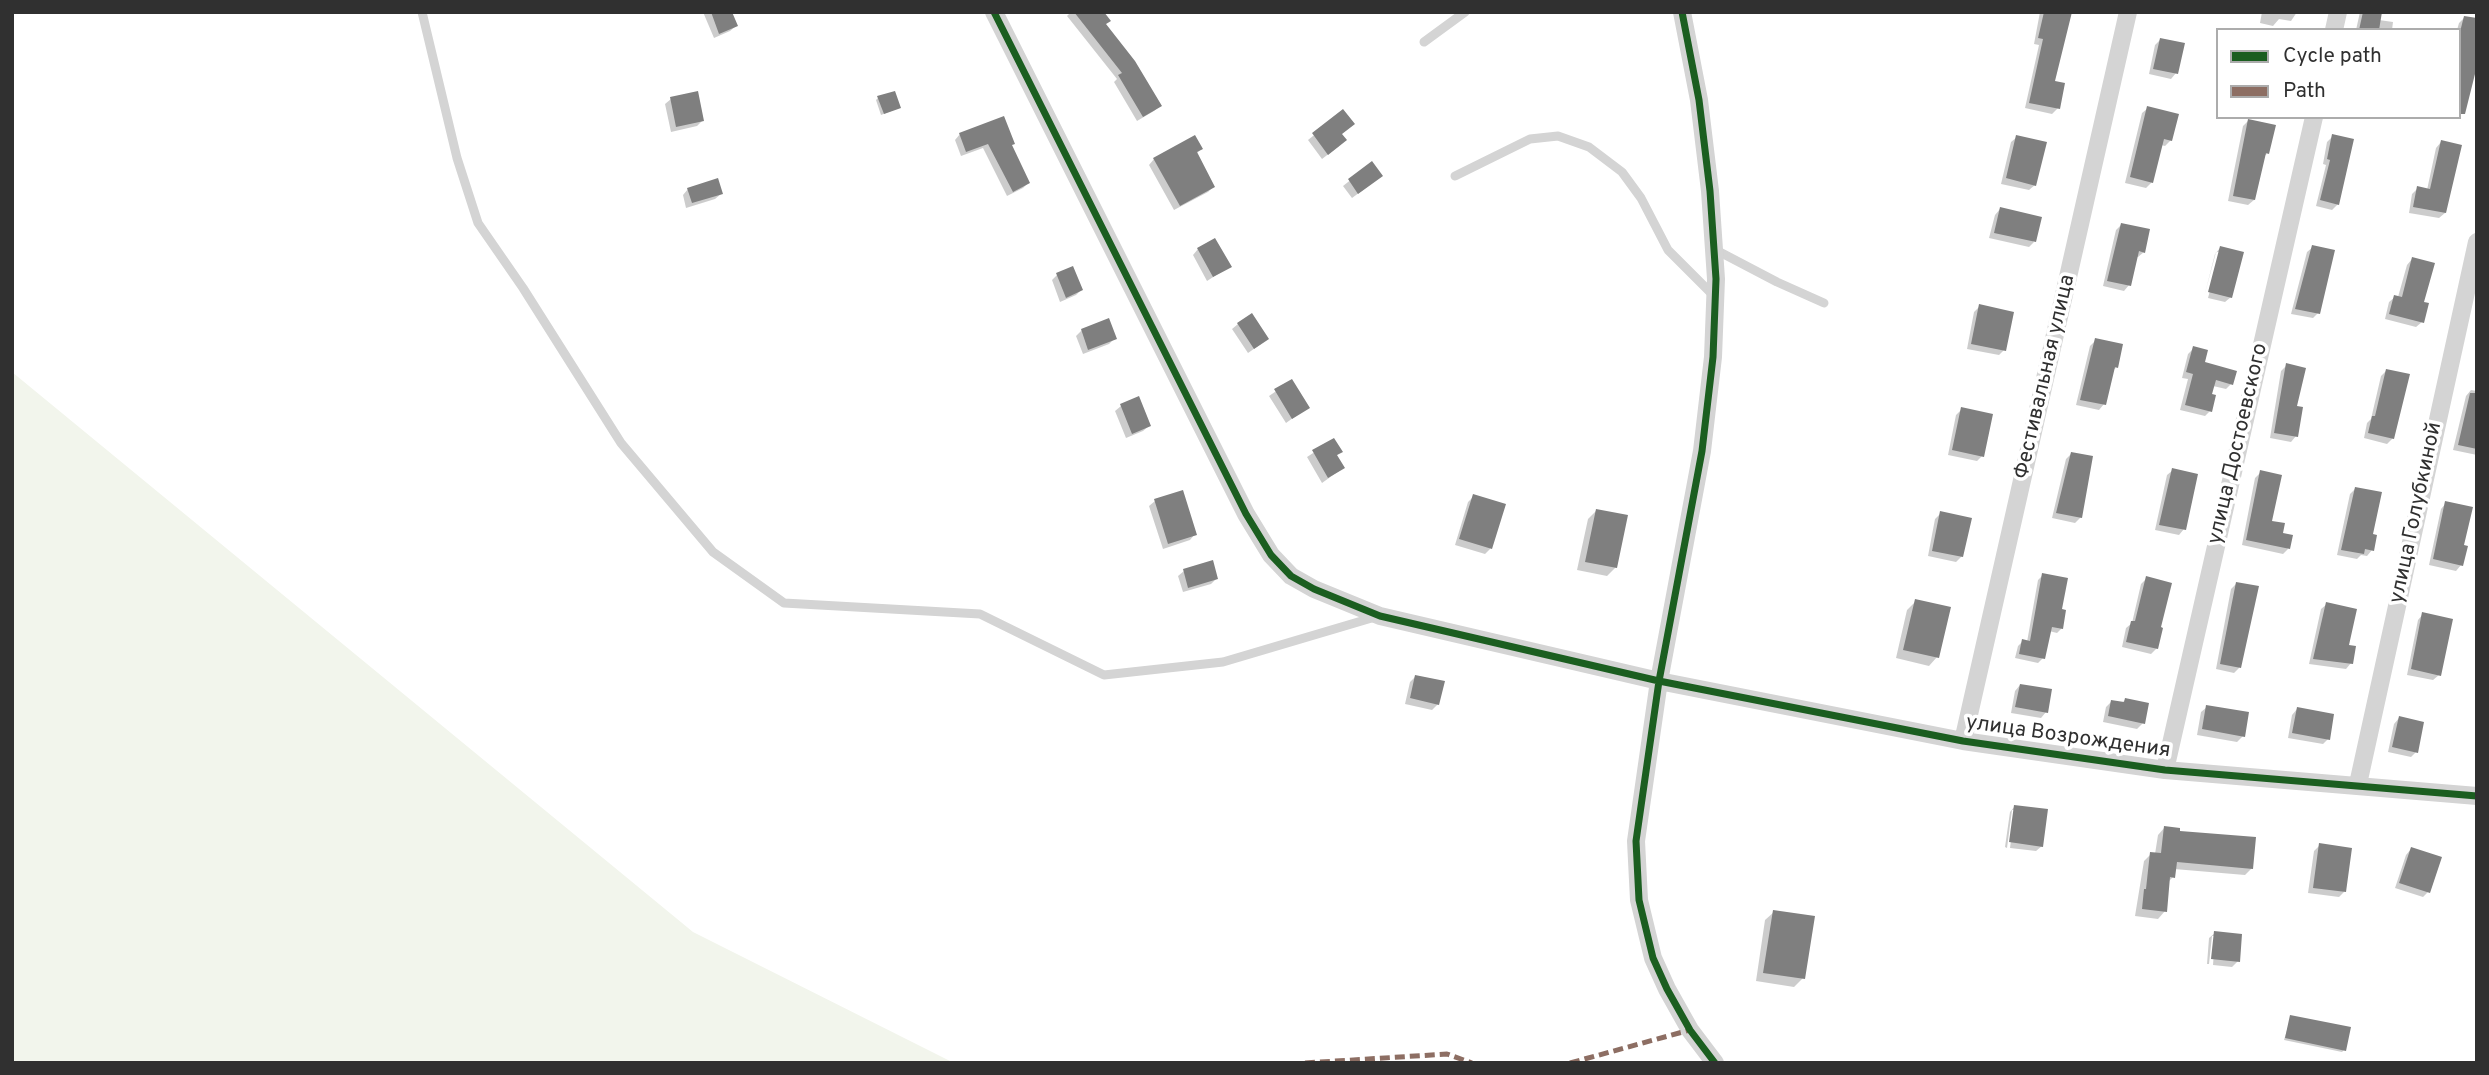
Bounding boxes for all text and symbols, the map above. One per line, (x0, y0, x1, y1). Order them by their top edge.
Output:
legend (2216, 28, 2461, 119)
text: Cycle path (2283, 43, 2382, 70)
text: Path (2283, 78, 2326, 105)
street label: Фестивальная улица (2010, 272, 2082, 482)
street label: улица Достоевского (2204, 341, 2274, 547)
street label: улица Голубкиной (2385, 420, 2449, 606)
street label: улица Возрождения (1964, 711, 2172, 765)

